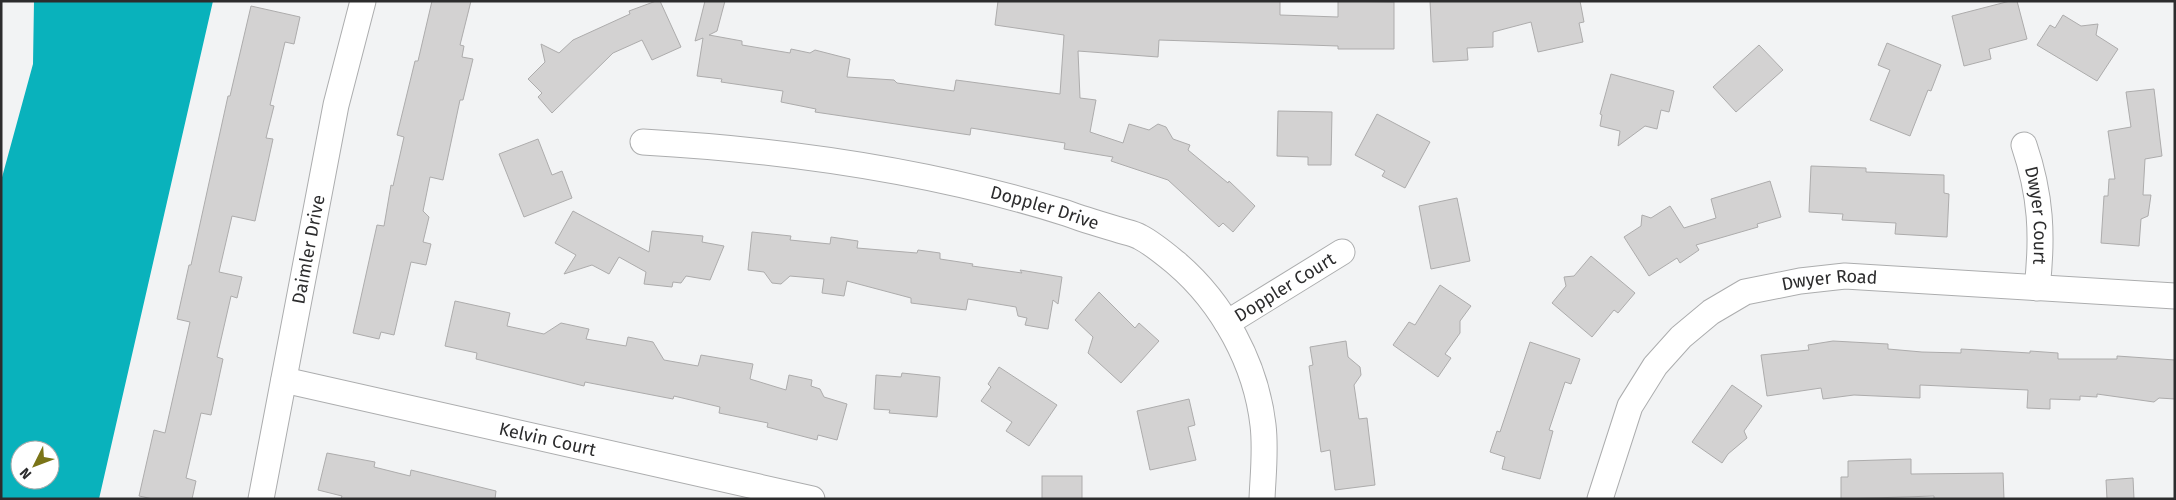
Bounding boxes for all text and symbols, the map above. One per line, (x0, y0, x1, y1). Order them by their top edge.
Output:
street label: Dwyer Court (2020, 164, 2051, 266)
street label: Doppler Drive (988, 181, 1102, 234)
street label: Daimler Drive (287, 193, 330, 306)
street label: Doppler Court (1230, 248, 1340, 327)
street label: Dwyer Road (1780, 265, 1878, 295)
street label: Kelvin Court (497, 418, 598, 461)
north arrow (10, 440, 60, 490)
text: N (16, 464, 35, 483)

